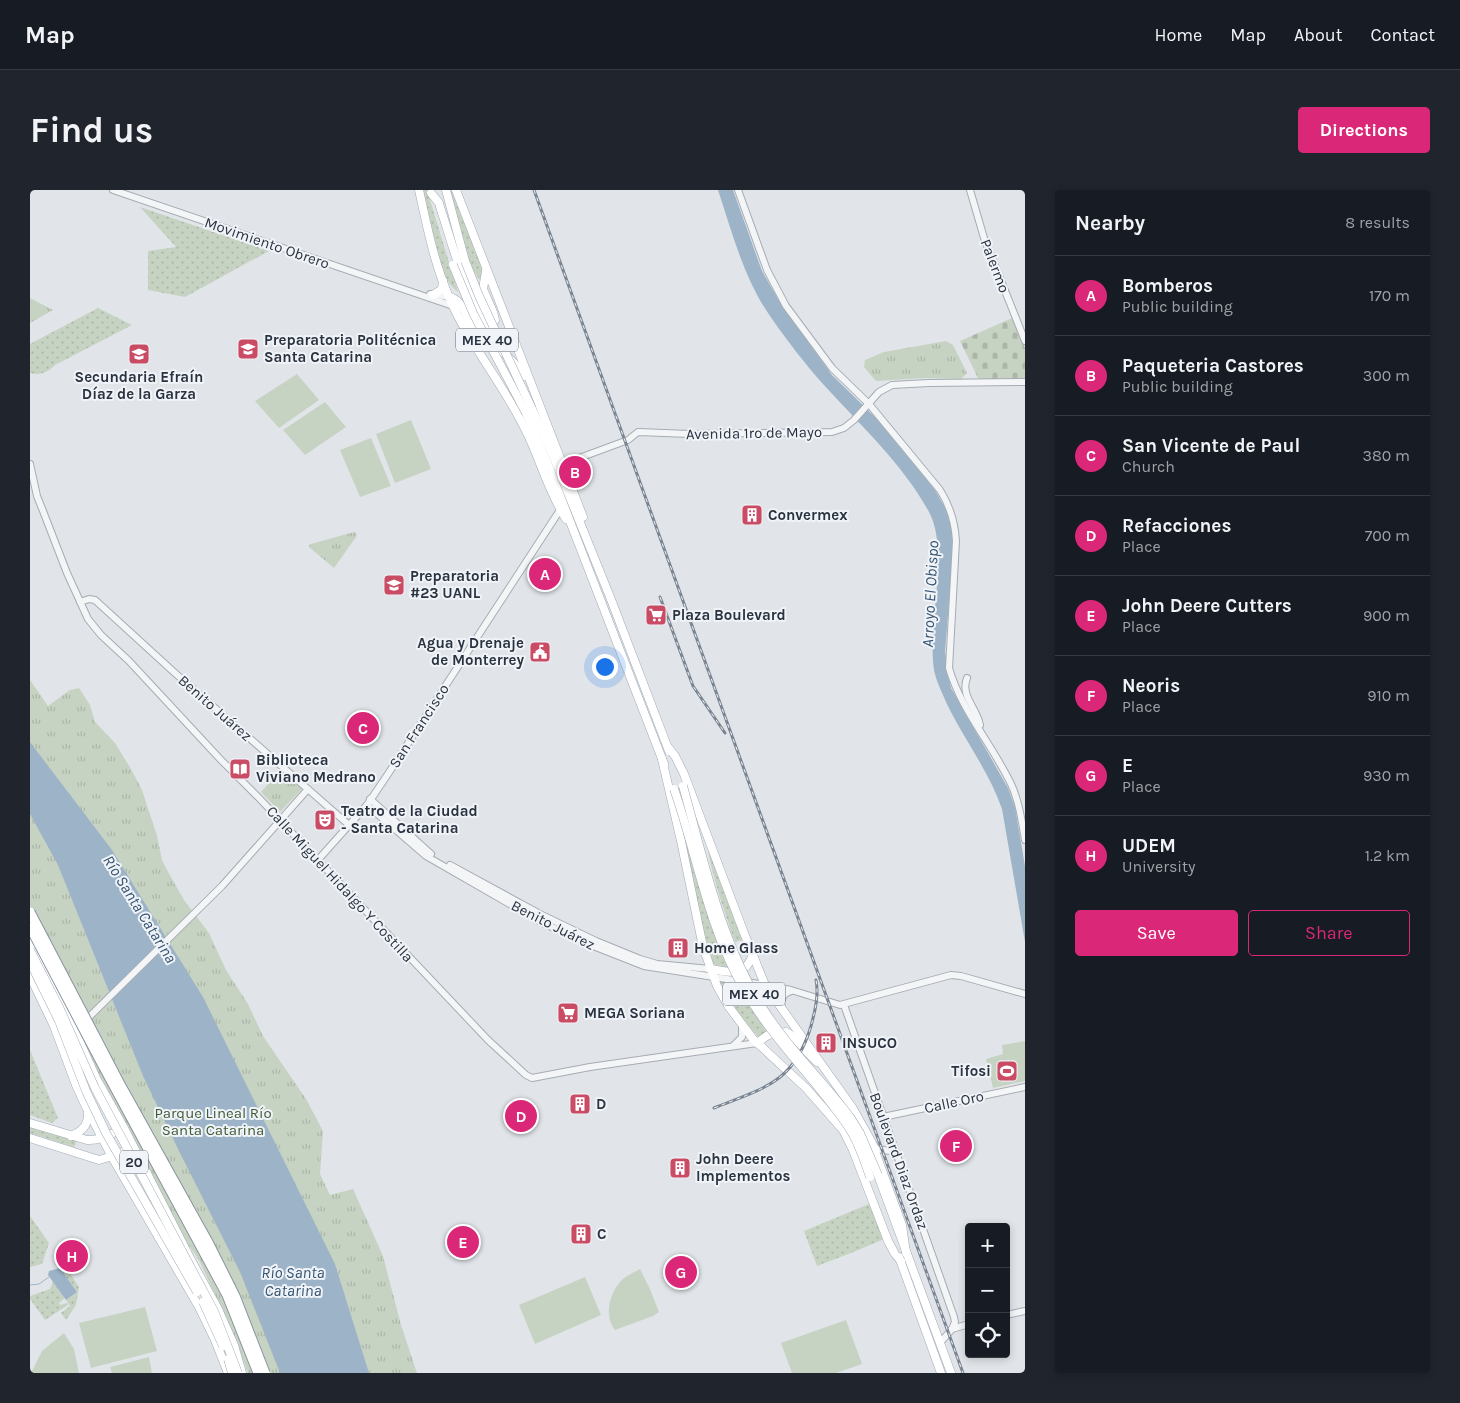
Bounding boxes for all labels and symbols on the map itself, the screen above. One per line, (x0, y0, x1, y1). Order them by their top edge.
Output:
street label: Movimiento Obrero (202, 213, 332, 273)
street label: Palermo (977, 237, 1013, 295)
road number: MEX 40 (456, 328, 518, 352)
place label: Preparatoria Politécnica Santa Catarina (264, 331, 436, 366)
school or university icon: Preparatoria Politécnica Santa Catarina (236, 337, 260, 361)
school or university icon: Secundaria Efraín Díaz de la Garza (127, 342, 151, 366)
place label: Secundaria Efraín Díaz de la Garza (75, 368, 203, 403)
street label: Avenida 1ro de Mayo (686, 423, 822, 443)
pin: B (559, 453, 591, 491)
building icon: Convermex (740, 503, 764, 527)
place label: Convermex (768, 506, 848, 524)
water label: Arroyo El Obispo (918, 540, 942, 648)
pin: A (529, 555, 561, 593)
place label: Preparatoria #23 UANL (410, 567, 499, 602)
school or university icon: Preparatoria #23 UANL (382, 573, 406, 597)
supermarket icon: Plaza Boulevard (644, 603, 668, 627)
place label: Plaza Boulevard (672, 606, 786, 624)
place label: Agua y Drenaje de Monterrey (417, 634, 524, 669)
public building icon: Agua y Drenaje de Monterrey (528, 640, 552, 664)
your location (592, 654, 618, 680)
street label: Benito Juárez (175, 671, 255, 745)
street label: San Francisco (385, 681, 453, 771)
pin: C (347, 709, 379, 747)
place label: Biblioteca Viviano Medrano (256, 751, 376, 786)
library icon: Biblioteca Viviano Medrano (228, 757, 252, 781)
street label: Calle Miguel Hidalgo Y Costilla (263, 802, 417, 966)
place label: Teatro de la Ciudad - Santa Catarina (341, 802, 478, 837)
theatre icon: Teatro de la Ciudad - Santa Catarina (313, 808, 337, 832)
water label: Río Santa Catarina (99, 852, 181, 966)
street label: Benito Juárez (508, 896, 598, 954)
building icon: Home Glass (666, 936, 690, 960)
place label: Home Glass (694, 939, 778, 957)
road number: MEX 40 (723, 982, 785, 1006)
supermarket icon: MEGA Soriana (556, 1001, 580, 1025)
place label: MEGA Soriana (584, 1004, 685, 1022)
building icon: INSUCO (814, 1031, 838, 1055)
place label: INSUCO (842, 1034, 897, 1052)
sports icon: Tifosi (995, 1059, 1019, 1083)
place label: Tifosi (951, 1062, 991, 1080)
street label: Calle Oro (923, 1087, 985, 1117)
street label: Boulevard Diaz Ordaz (866, 1090, 932, 1232)
building icon: D (568, 1092, 592, 1116)
place label: D (596, 1095, 606, 1113)
pin: D (505, 1097, 537, 1135)
park label: Parque Lineal Río Santa Catarina (154, 1104, 272, 1139)
pin: F (940, 1127, 972, 1165)
road number: 20 (120, 1150, 148, 1174)
place label: John Deere Implementos (696, 1150, 790, 1185)
building icon: John Deere Implementos (668, 1156, 692, 1180)
building icon: C (569, 1222, 593, 1246)
pin: E (447, 1223, 479, 1261)
place label: C (597, 1225, 607, 1243)
pin: H (56, 1237, 88, 1275)
pin: G (665, 1253, 697, 1291)
water label: Río Santa Catarina (261, 1263, 325, 1300)

